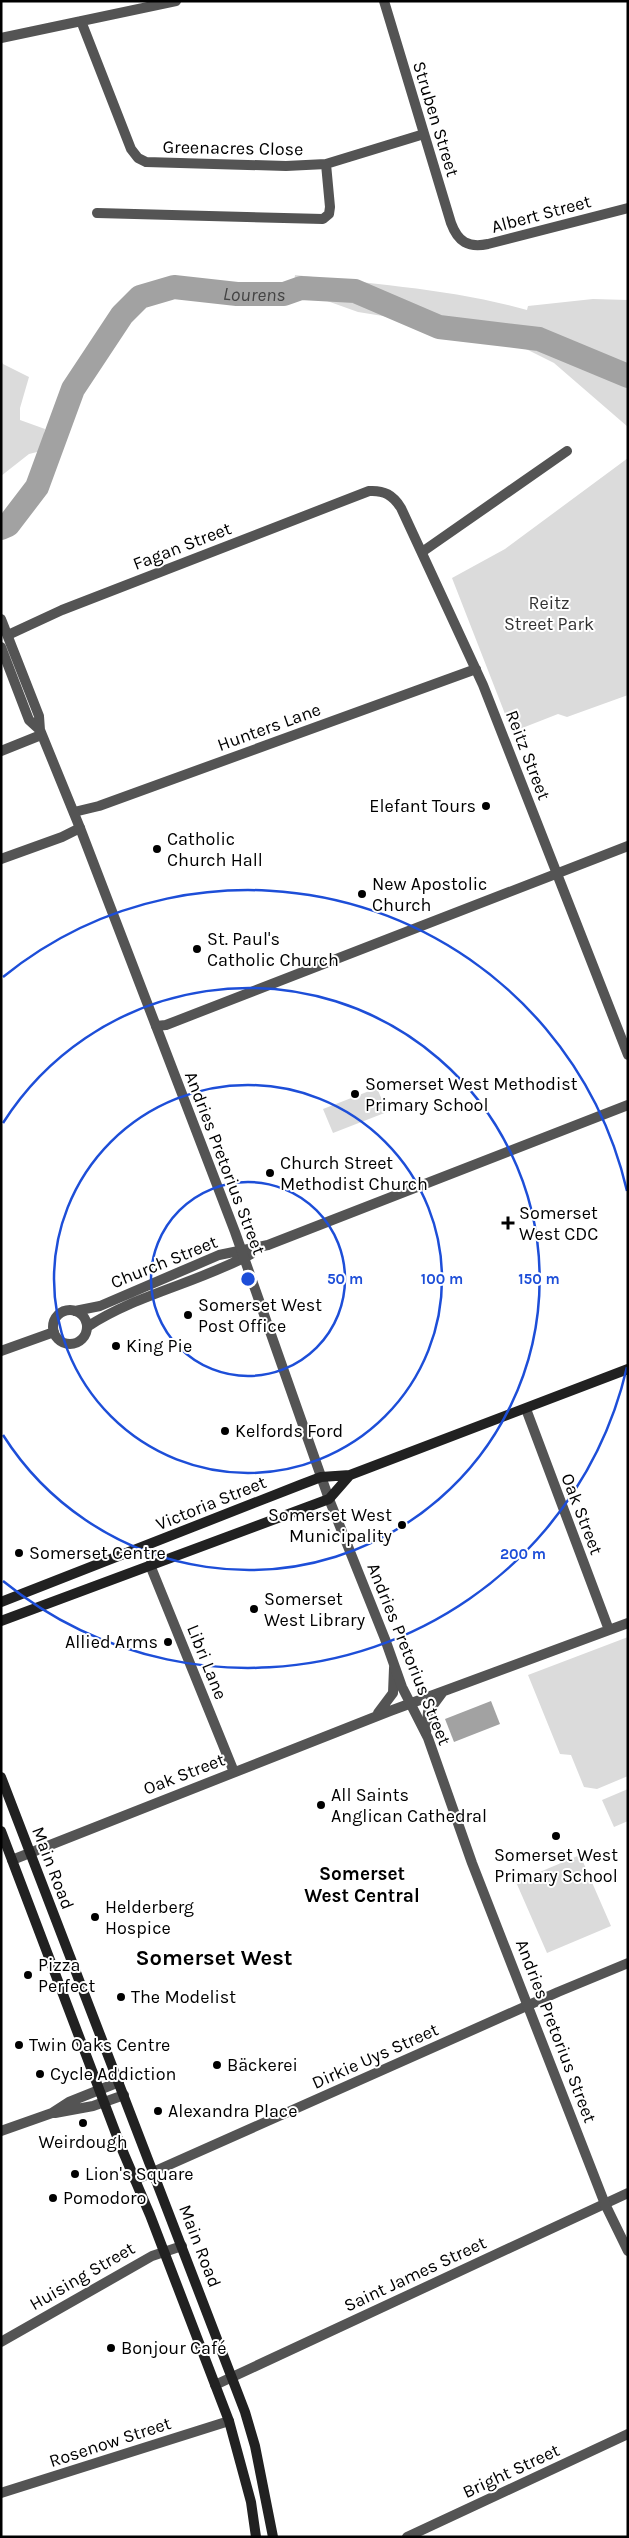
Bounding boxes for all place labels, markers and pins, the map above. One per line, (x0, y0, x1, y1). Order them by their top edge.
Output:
place label: Elefant Tours (369, 795, 476, 817)
marker: Elefant Tours (480, 800, 492, 812)
place label: Catholic Church Hall (167, 828, 263, 871)
marker: Catholic Church Hall (151, 843, 163, 855)
place label: New Apostolic Church (372, 873, 487, 916)
marker: New Apostolic Church (356, 888, 368, 900)
place label: St. Paul's Catholic Church (207, 928, 339, 971)
marker: St. Paul's Catholic Church (191, 943, 203, 955)
place label: Somerset West Methodist Primary School (365, 1073, 578, 1116)
marker: Somerset West Methodist Primary School (349, 1088, 361, 1100)
place label: Church Street Methodist Church (280, 1152, 428, 1195)
marker: Church Street Methodist Church (264, 1167, 276, 1179)
place label: Somerset West CDC (519, 1202, 598, 1245)
marker: Somerset West CDC (501, 1216, 515, 1230)
centre of rings (239, 1270, 257, 1288)
place label: Somerset West Post Office (198, 1294, 322, 1337)
marker: Somerset West Post Office (182, 1309, 194, 1321)
place label: King Pie (126, 1335, 192, 1357)
marker: King Pie (110, 1340, 122, 1352)
place label: Kelfords Ford (235, 1420, 343, 1442)
marker: Kelfords Ford (219, 1425, 231, 1437)
place label: Somerset West Municipality (268, 1504, 393, 1547)
marker: Somerset West Municipality (396, 1519, 408, 1531)
place label: Somerset Centre (29, 1542, 166, 1564)
marker: Somerset Centre (13, 1547, 25, 1559)
place label: Somerset West Library (264, 1588, 366, 1631)
marker: Somerset West Library (248, 1603, 260, 1615)
place label: Allied Arms (65, 1631, 158, 1653)
marker: Allied Arms (162, 1636, 174, 1648)
place label: All Saints Anglican Cathedral (331, 1784, 487, 1827)
marker: All Saints Anglican Cathedral (315, 1799, 327, 1811)
marker: Somerset West Primary School (550, 1830, 562, 1842)
place label: Somerset West Primary School (494, 1844, 618, 1887)
place label: Helderberg Hospice (105, 1896, 194, 1939)
marker: Helderberg Hospice (89, 1911, 101, 1923)
place label: Pizza Perfect (38, 1954, 95, 1997)
marker: Pizza Perfect (22, 1969, 34, 1981)
place label: The Modelist (131, 1986, 236, 2008)
marker: The Modelist (115, 1991, 127, 2003)
place label: Twin Oaks Centre (29, 2034, 170, 2056)
marker: Twin Oaks Centre (13, 2039, 25, 2051)
place label: Bäckerei (227, 2054, 298, 2076)
marker: Bäckerei (211, 2059, 223, 2071)
place label: Cycle Addiction (50, 2063, 176, 2085)
marker: Cycle Addiction (34, 2068, 46, 2080)
place label: Alexandra Place (168, 2100, 297, 2122)
marker: Alexandra Place (152, 2105, 164, 2117)
marker: Weirdough (77, 2117, 89, 2129)
place label: Weirdough (38, 2131, 128, 2153)
place label: Lion's Square (85, 2163, 194, 2185)
marker: Lion's Square (69, 2168, 81, 2180)
place label: Pomodoro (63, 2187, 146, 2209)
marker: Pomodoro (47, 2192, 59, 2204)
place label: Bonjour Café (121, 2337, 226, 2359)
marker: Bonjour Café (105, 2342, 117, 2354)

